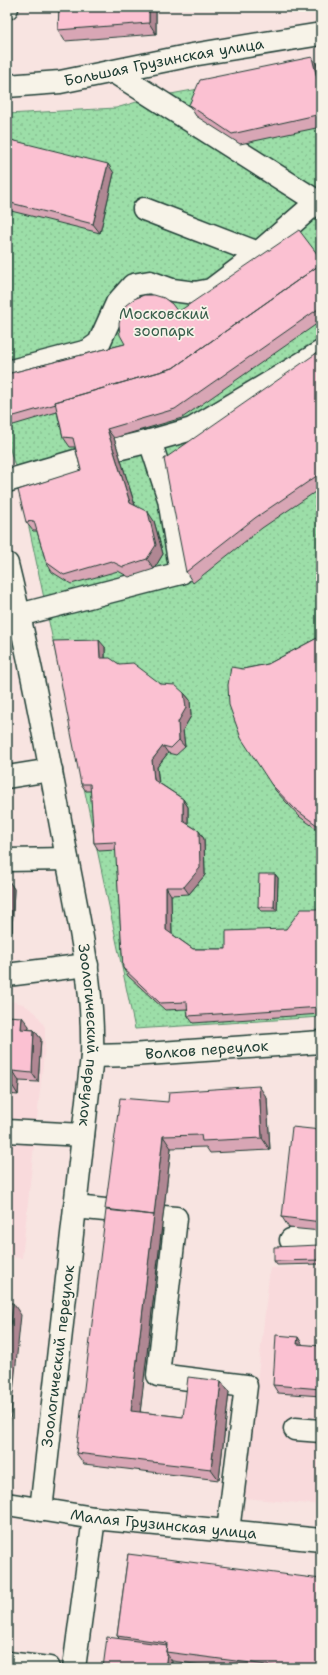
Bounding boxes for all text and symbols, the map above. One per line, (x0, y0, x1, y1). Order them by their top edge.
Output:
street label: Большая Грузинская улица (62, 33, 266, 91)
park label: Московский зоопарк (119, 304, 209, 341)
street label: Зоологический переулок (73, 942, 102, 1127)
street label: Волков переулок (145, 1036, 269, 1064)
street label: Зоологический переулок (37, 1264, 79, 1448)
street label: Малая Грузинская улица (69, 1504, 258, 1544)

